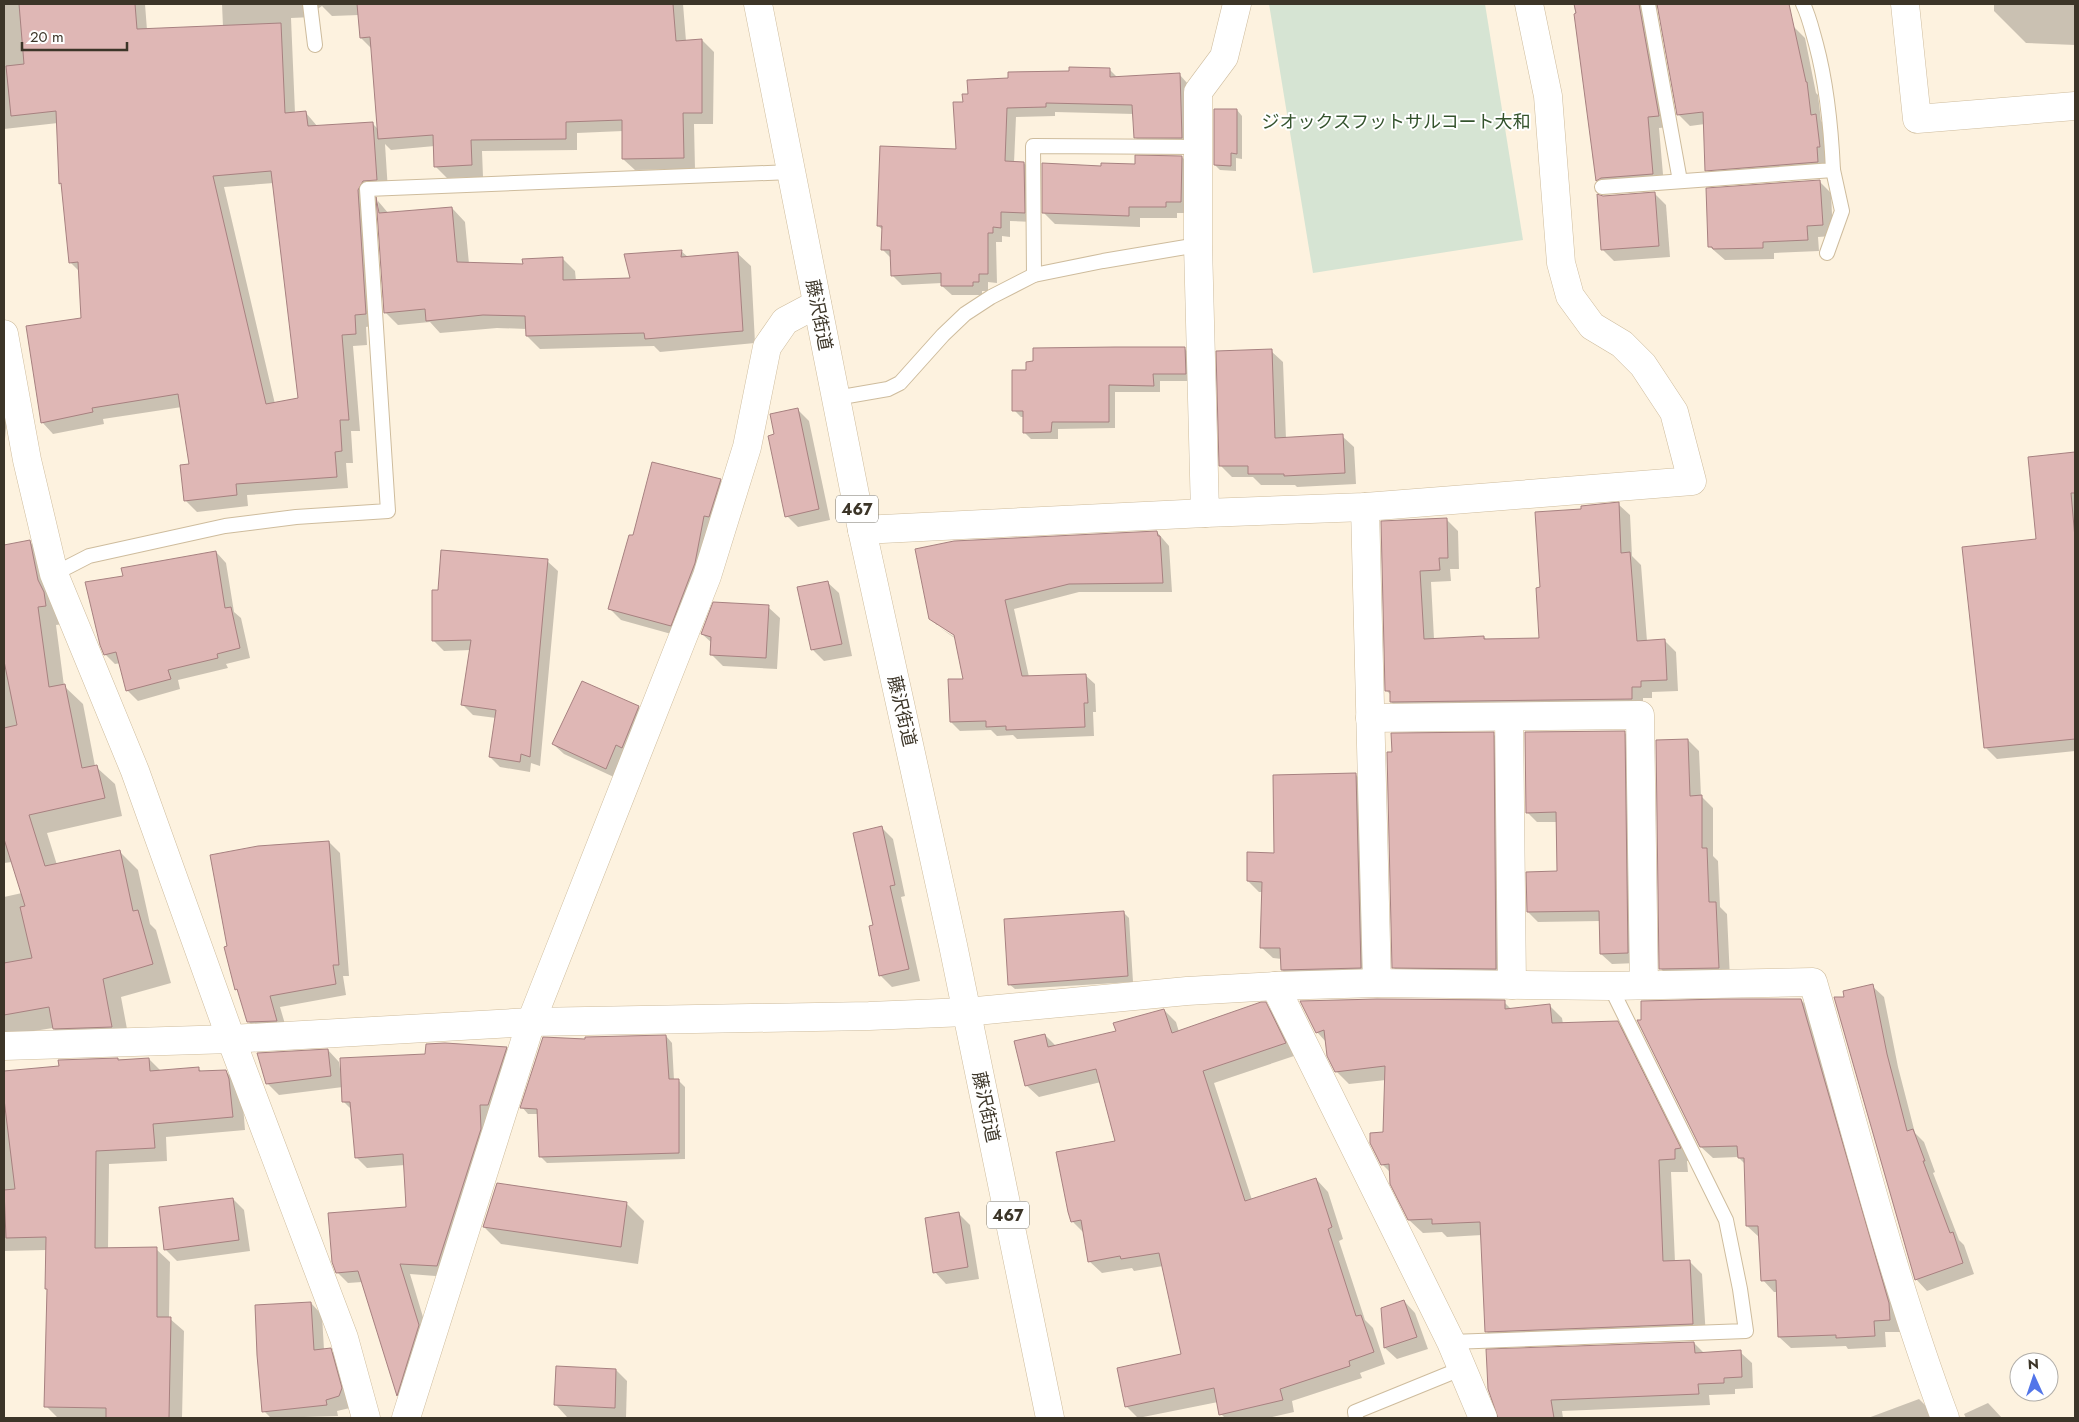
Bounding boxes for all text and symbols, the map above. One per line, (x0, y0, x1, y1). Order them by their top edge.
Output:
scale bar (22, 20, 128, 52)
text: 20 m (30, 26, 64, 48)
park label: ジオックスフットサルコート大和 (1261, 109, 1531, 135)
street label: 藤沢街道 (799, 277, 839, 353)
road number: 467 (836, 496, 878, 522)
street label: 藤沢街道 (881, 673, 923, 749)
street label: 藤沢街道 (966, 1069, 1006, 1145)
road number: 467 (987, 1202, 1029, 1228)
north arrow (2009, 1352, 2059, 1402)
text: N (2027, 1354, 2039, 1374)

